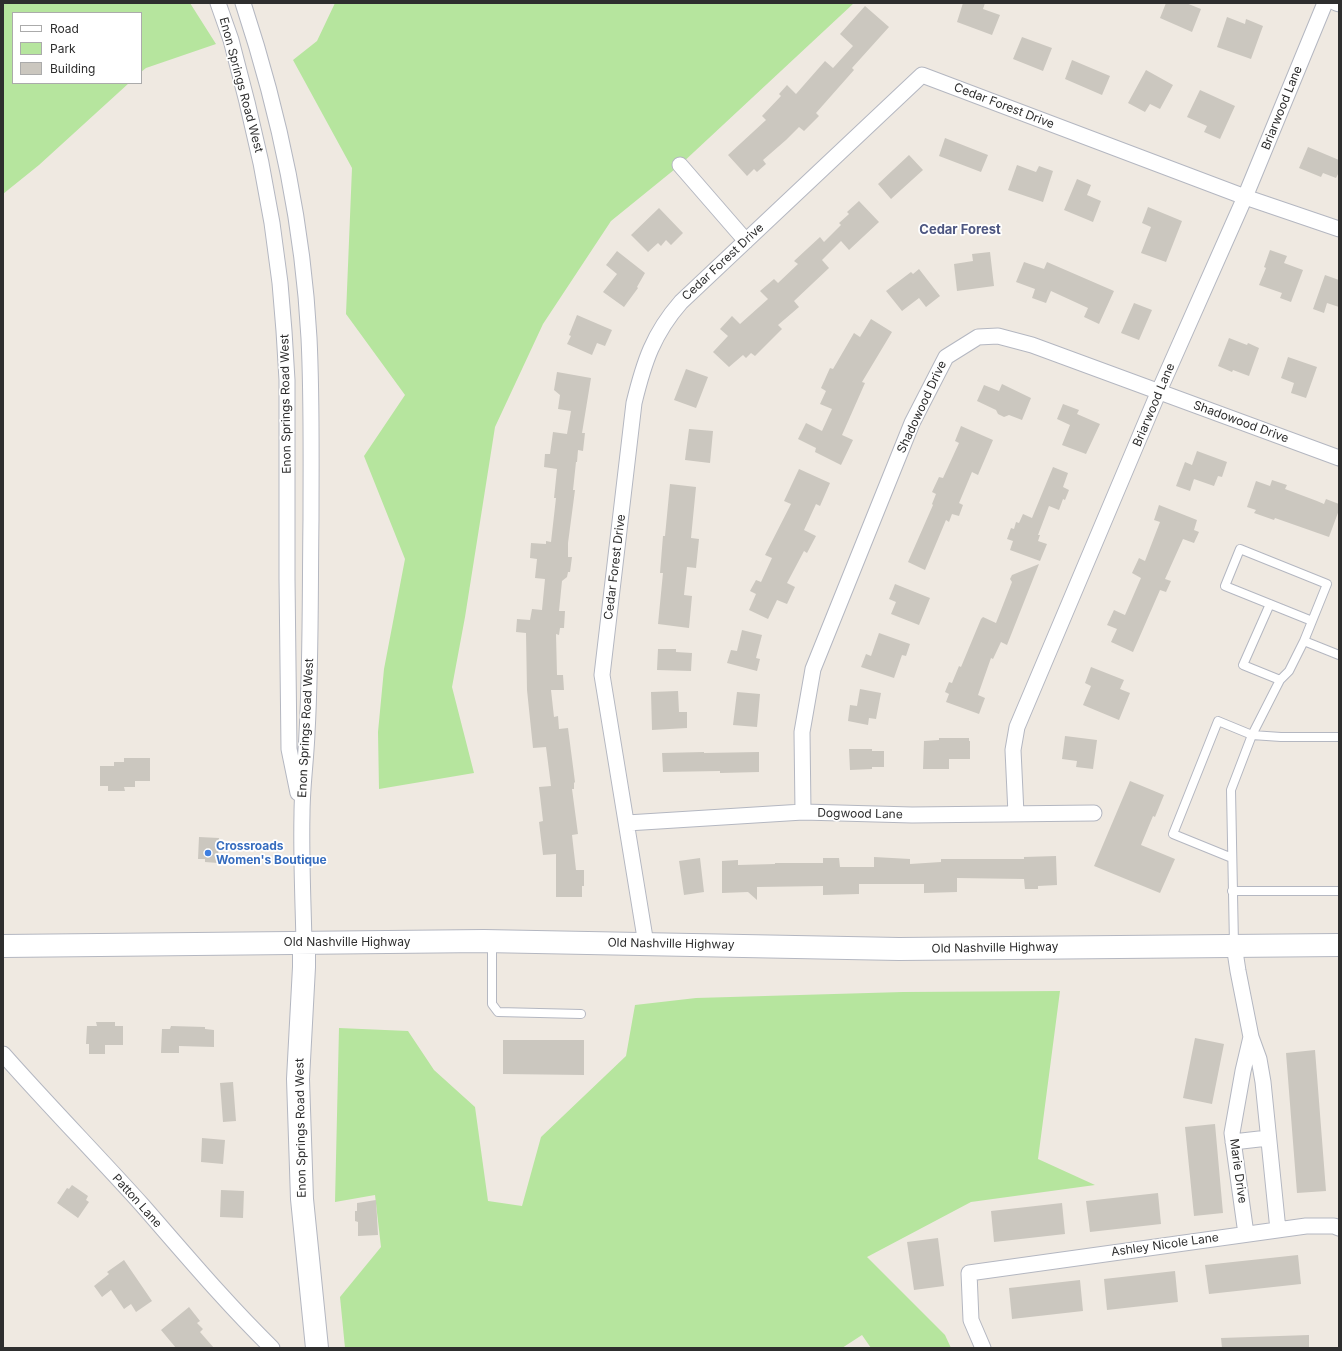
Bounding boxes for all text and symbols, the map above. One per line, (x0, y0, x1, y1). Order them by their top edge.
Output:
legend (12, 12, 142, 84)
street label: Enon Springs Road West (216, 16, 266, 154)
text: Road (50, 21, 79, 36)
text: Park (50, 41, 76, 56)
text: Building (50, 61, 95, 76)
street label: Briarwood Lane (1259, 64, 1305, 152)
street label: Cedar Forest Drive (952, 80, 1056, 132)
street label: Cedar Forest Drive (679, 220, 767, 304)
district label: Cedar Forest (919, 222, 1001, 238)
street label: Enon Springs Road West (278, 334, 294, 474)
street label: Shadowood Drive (894, 358, 950, 456)
street label: Briarwood Lane (1130, 361, 1178, 449)
street label: Shadowood Drive (1191, 398, 1291, 446)
street label: Cedar Forest Drive (601, 513, 629, 621)
street label: Enon Springs Road West (295, 658, 317, 798)
street label: Dogwood Lane (817, 806, 903, 822)
place label: Crossroads Women's Boutique (216, 839, 327, 867)
marker: Crossroads Women's Boutique (203, 848, 213, 858)
street label: Old Nashville Highway (283, 935, 411, 949)
street label: Old Nashville Highway (607, 936, 735, 952)
street label: Old Nashville Highway (931, 940, 1059, 956)
street label: Enon Springs Road West (293, 1058, 309, 1198)
street label: Marie Drive (1226, 1138, 1250, 1204)
street label: Patton Lane (109, 1171, 165, 1231)
street label: Ashley Nicole Lane (1110, 1230, 1220, 1260)

